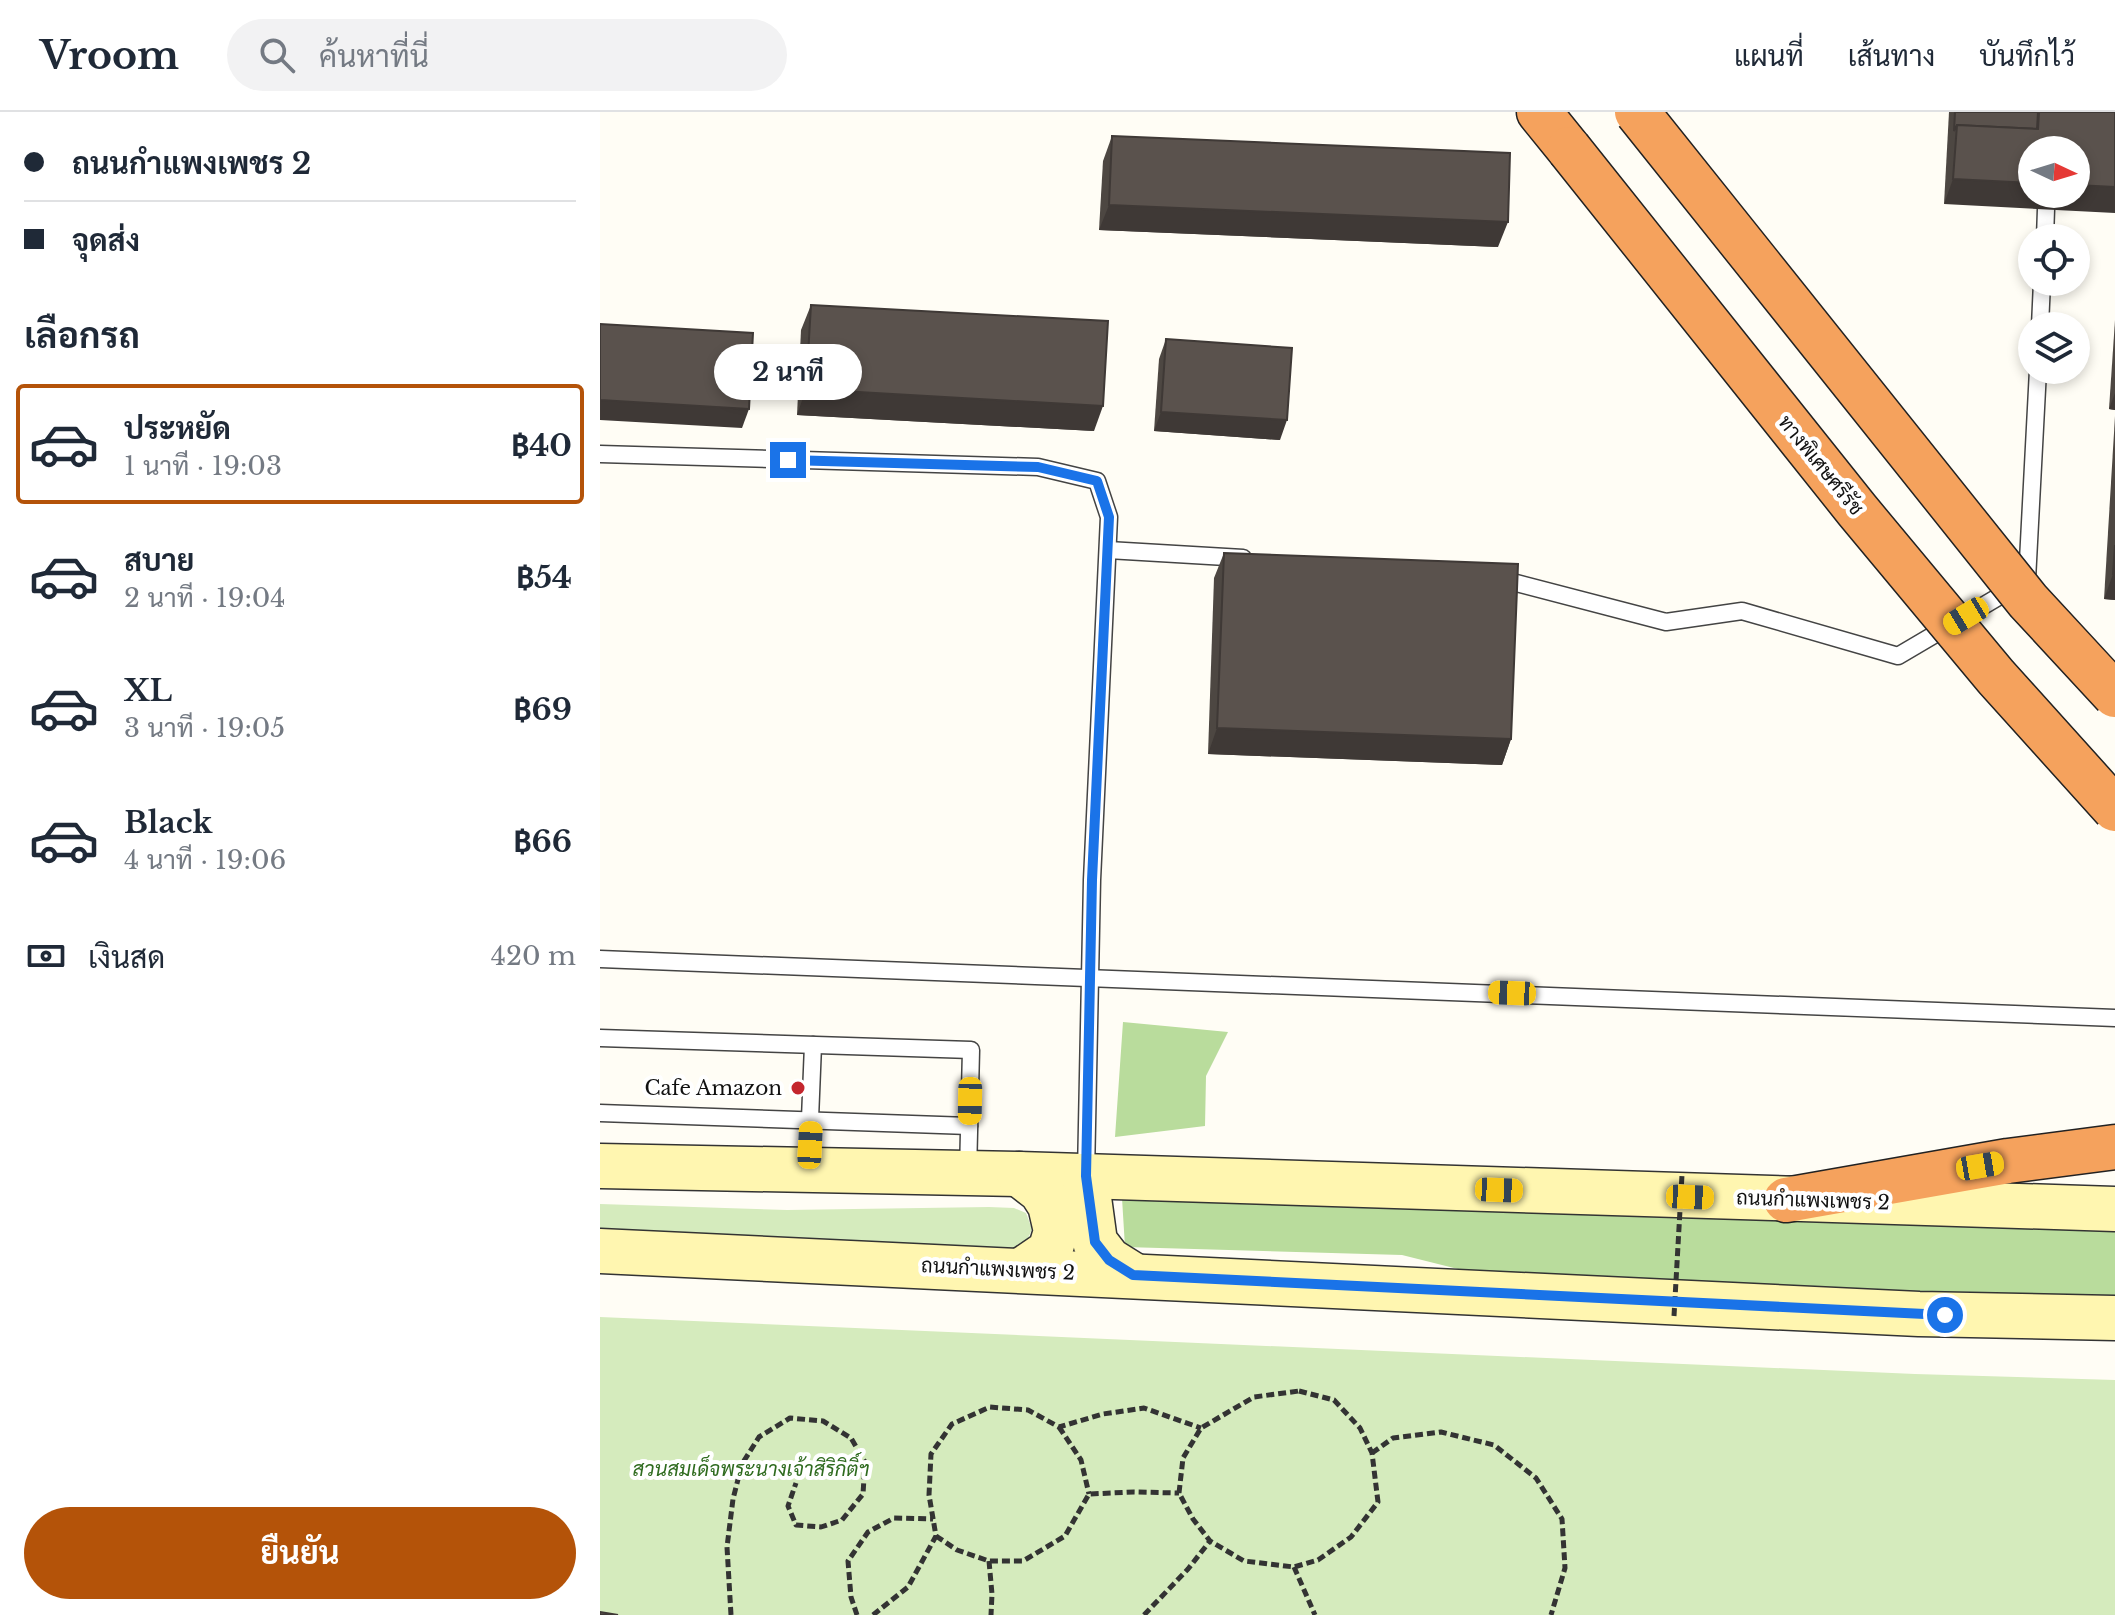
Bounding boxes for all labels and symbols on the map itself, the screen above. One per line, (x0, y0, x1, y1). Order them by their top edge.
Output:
north arrow (2018, 136, 2090, 208)
callout: 2 นาที (714, 344, 862, 400)
street label: ทางพิเศษศรีรัช (1773, 410, 1869, 520)
route end (770, 442, 806, 478)
car (1939, 593, 1993, 639)
car (1488, 980, 1536, 1006)
place label: Cafe Amazon (644, 1076, 782, 1100)
car (958, 1077, 982, 1125)
marker: Cafe Amazon (789, 1079, 807, 1097)
car (797, 1120, 823, 1170)
car (1954, 1150, 2006, 1182)
car (1475, 1177, 1523, 1203)
car (1666, 1184, 1714, 1210)
street label: ถนนกำแพงเพชร 2 (1736, 1185, 1890, 1215)
street label: ถนนกำแพงเพชร 2 (921, 1253, 1075, 1285)
route start (1927, 1297, 1963, 1333)
park label: สวนสมเด็จพระนางเจ้าสิริกิติ์ฯ (633, 1451, 869, 1481)

